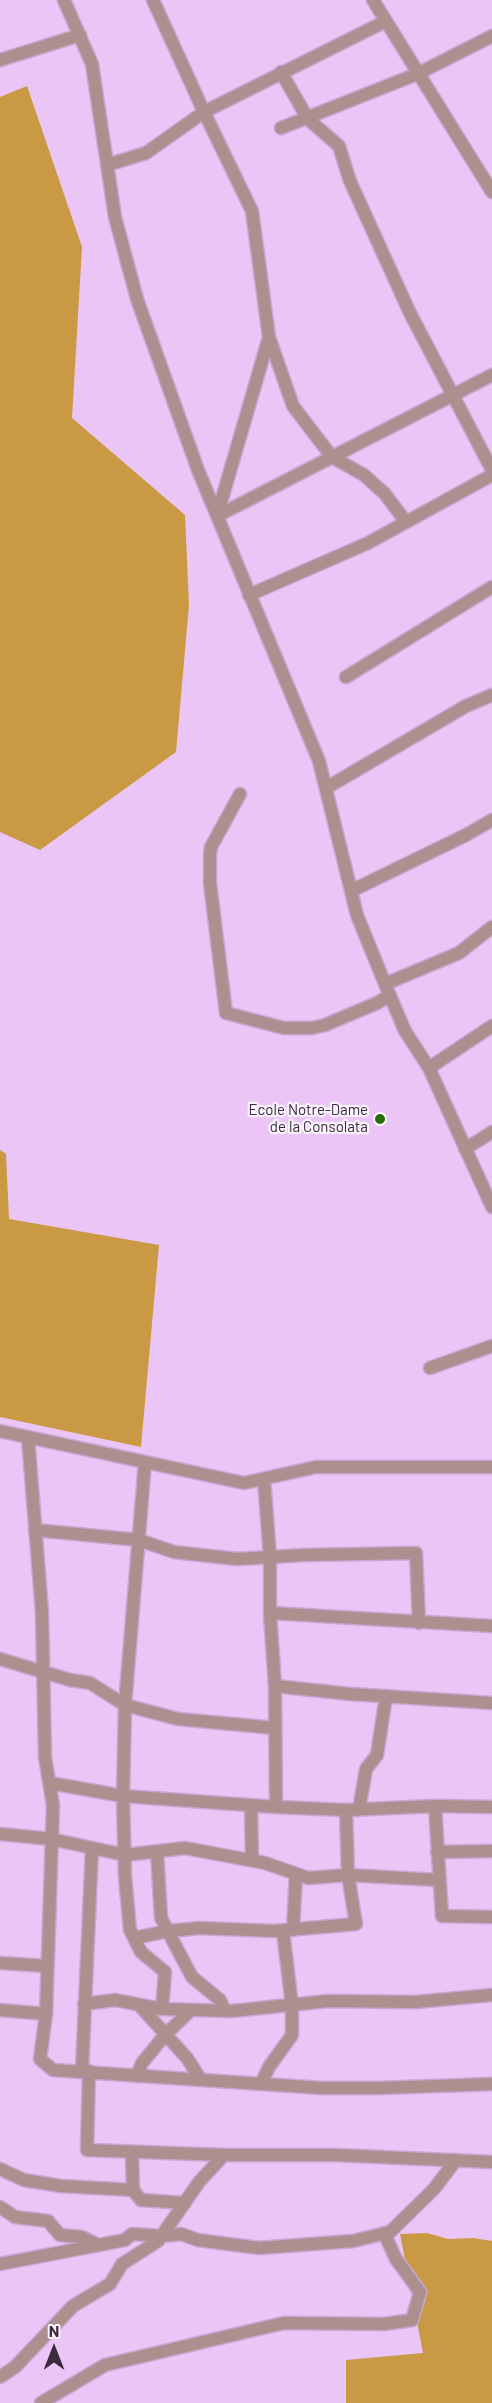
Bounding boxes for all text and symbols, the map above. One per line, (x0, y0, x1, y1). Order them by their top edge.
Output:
place label: Ecole Notre-Dame de la Consolata (248, 1101, 368, 1136)
marker: Ecole Notre-Dame de la Consolata (373, 1112, 387, 1126)
north arrow (24, 2319, 84, 2379)
text: N (49, 2321, 59, 2340)

